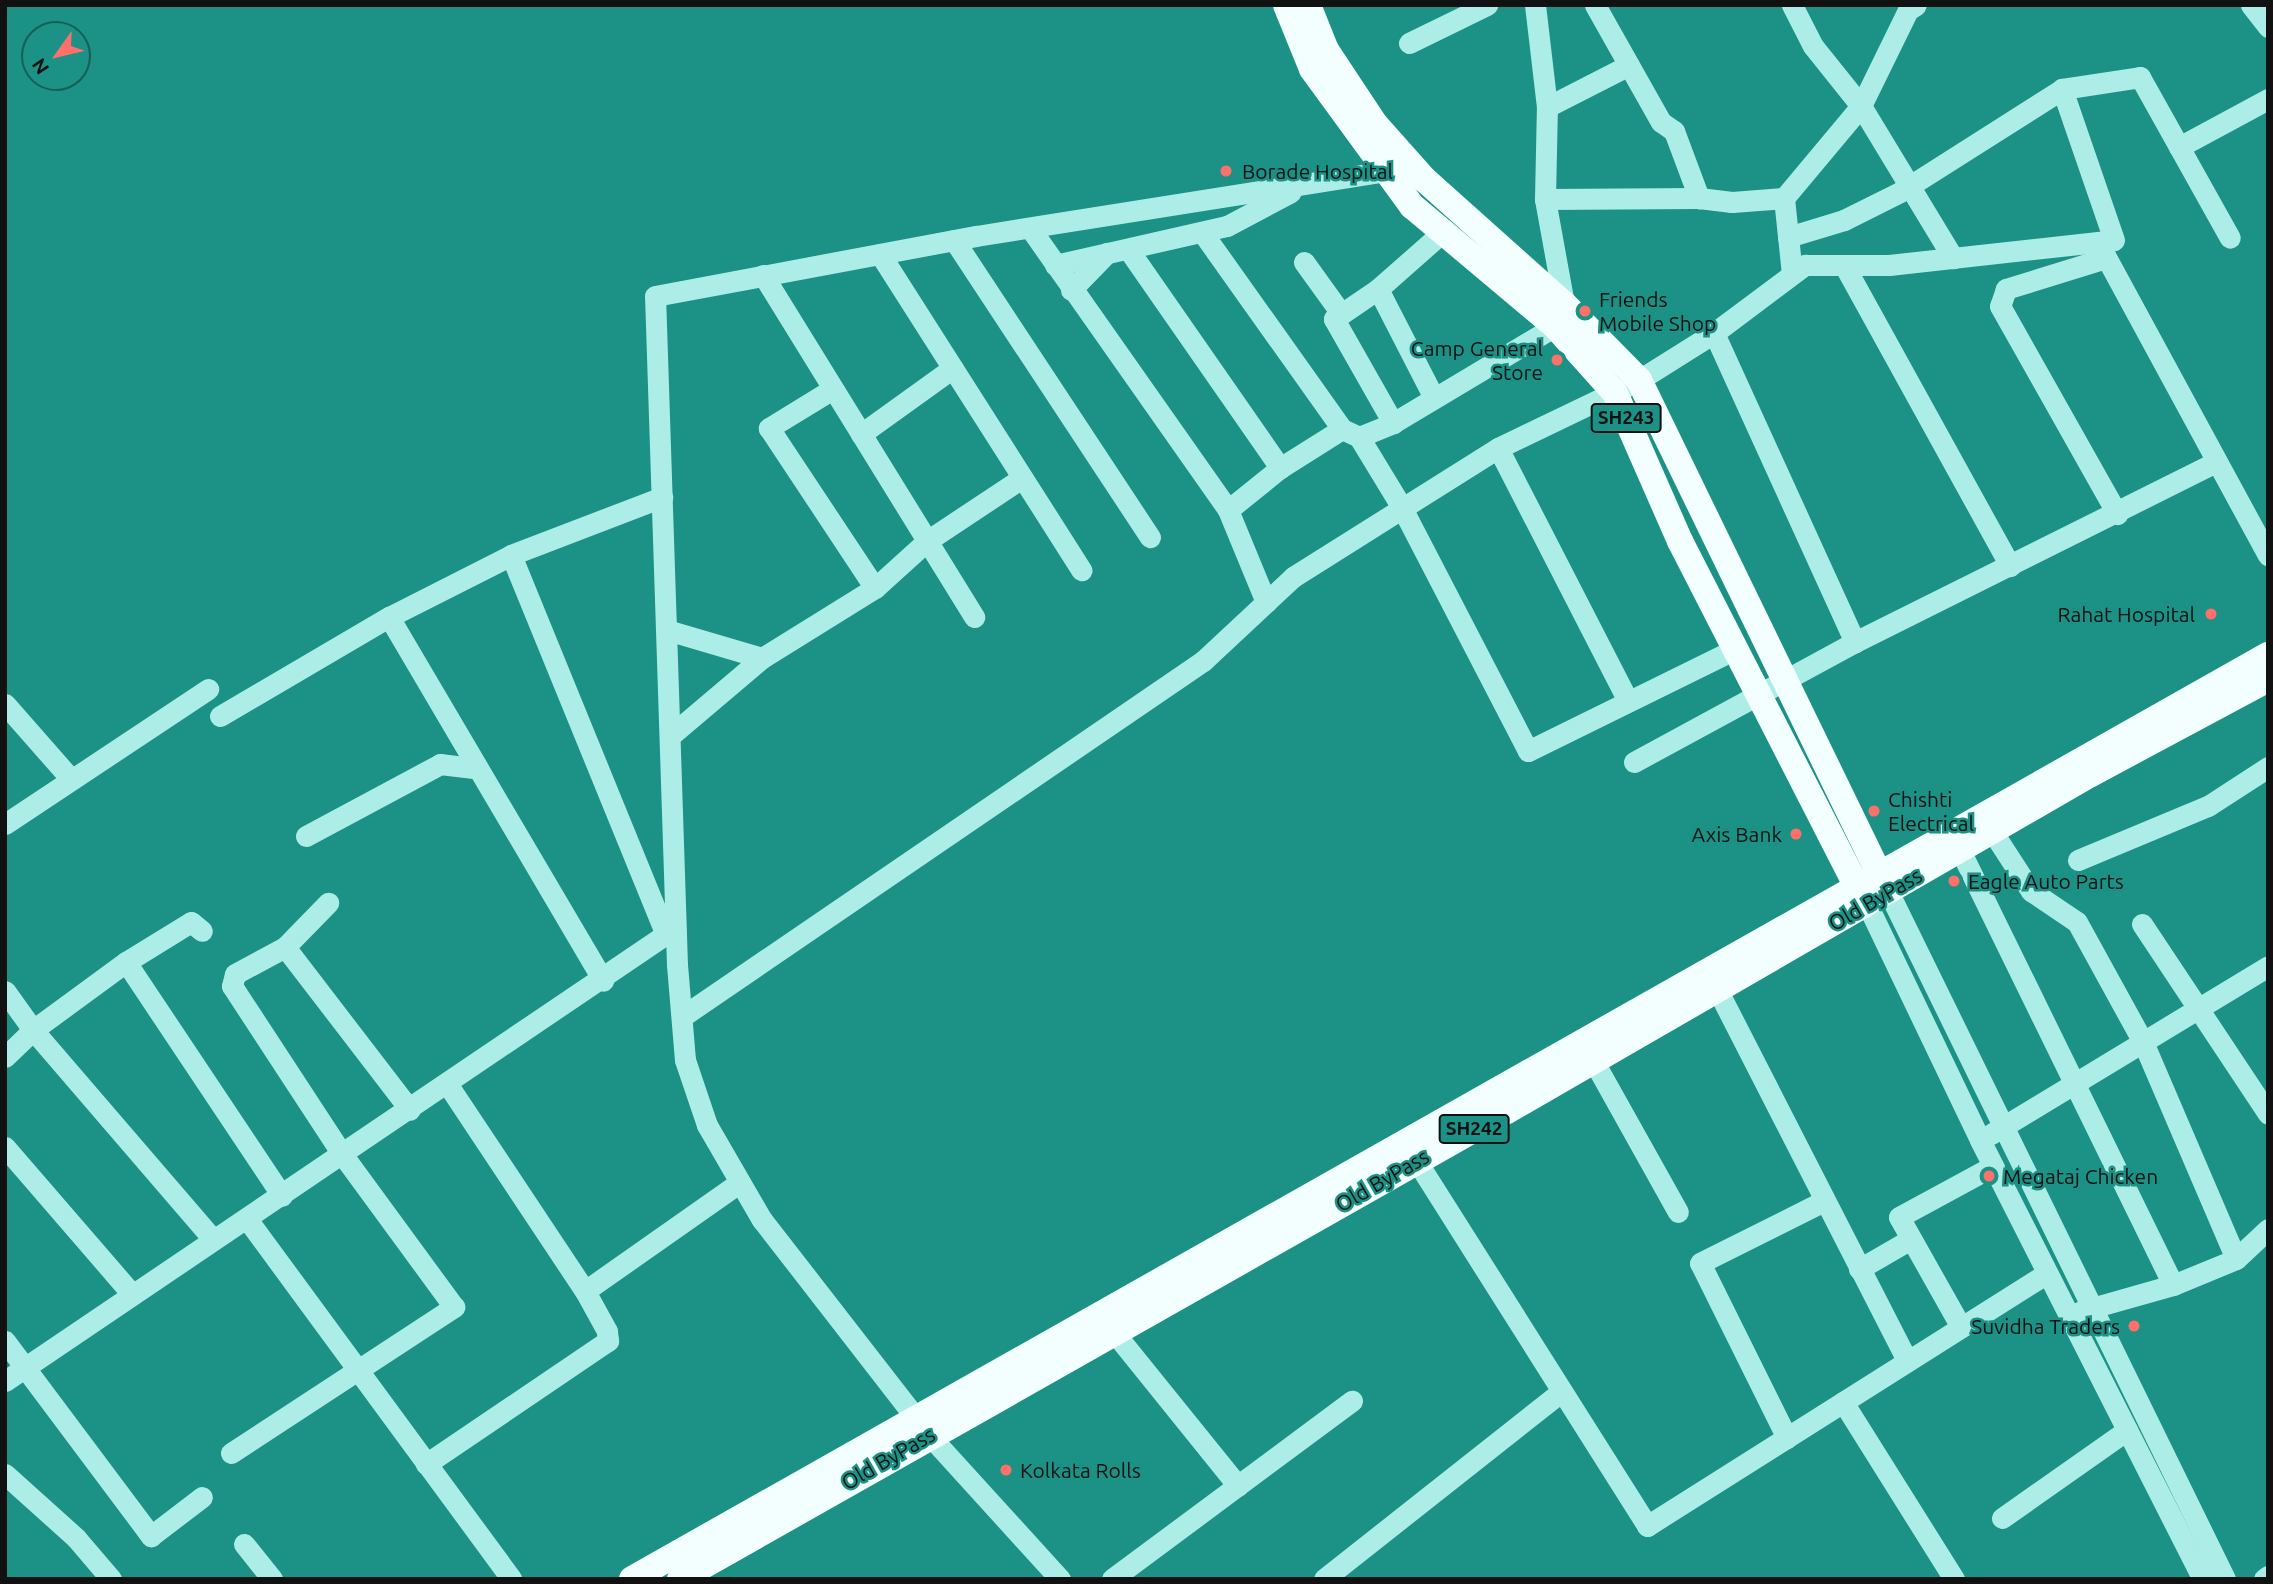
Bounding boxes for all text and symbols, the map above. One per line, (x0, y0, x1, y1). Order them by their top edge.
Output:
north arrow (21, 21, 91, 91)
text: N (27, 55, 53, 79)
place label: Borade Hospital (1242, 158, 1393, 184)
marker: Borade Hospital (1216, 161, 1236, 181)
place label: Friends Mobile Shop (1599, 286, 1716, 336)
marker: Friends Mobile Shop (1577, 303, 1593, 319)
place label: Camp General Store (1411, 335, 1543, 385)
marker: Camp General Store (1549, 352, 1565, 368)
road number: SH243 (1589, 402, 1663, 434)
place label: Rahat Hospital (2057, 601, 2195, 627)
marker: Rahat Hospital (2201, 604, 2221, 624)
place label: Chishti Electrical (1888, 786, 1974, 836)
marker: Chishti Electrical (1866, 803, 1882, 819)
place label: Axis Bank (1691, 821, 1782, 847)
marker: Axis Bank (1788, 826, 1804, 842)
street label: Old ByPass (1824, 862, 1926, 936)
place label: Eagle Auto Parts (1968, 868, 2124, 894)
marker: Eagle Auto Parts (1946, 873, 1962, 889)
road number: SH242 (1437, 1114, 1511, 1144)
street label: Old ByPass (1331, 1143, 1433, 1217)
place label: Megataj Chicken (2003, 1163, 2158, 1189)
marker: Megataj Chicken (1981, 1168, 1997, 1184)
place label: Suvidha Traders (1971, 1313, 2120, 1339)
marker: Suvidha Traders (2126, 1318, 2142, 1334)
street label: Old ByPass (837, 1421, 939, 1495)
place label: Kolkata Rolls (1020, 1457, 1141, 1483)
marker: Kolkata Rolls (998, 1462, 1014, 1478)

